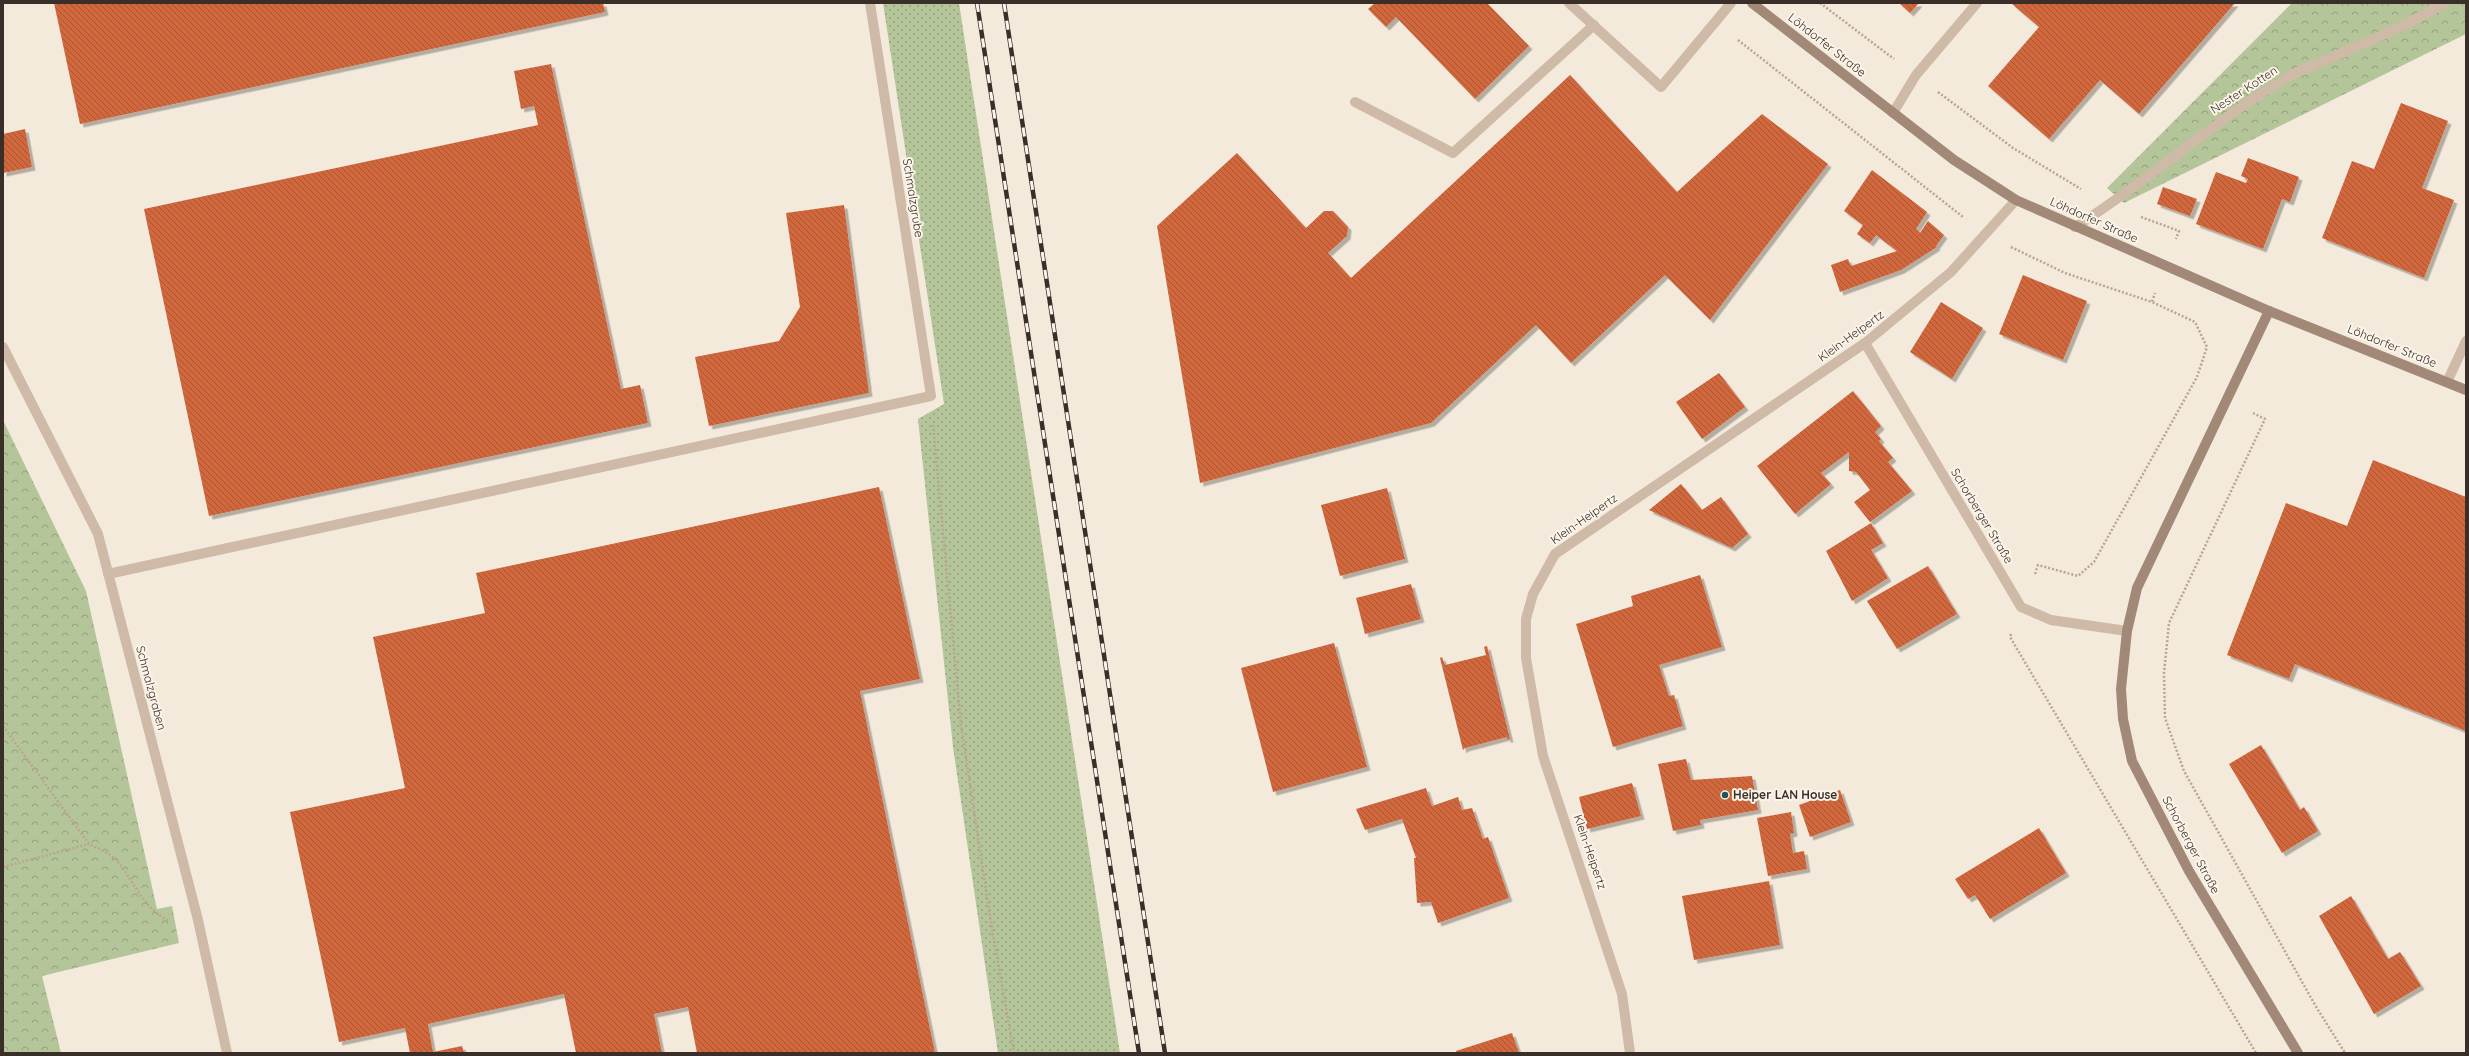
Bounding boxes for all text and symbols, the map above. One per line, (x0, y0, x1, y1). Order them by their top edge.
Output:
street label: Löhdorfer Straße (1785, 10, 1869, 80)
street label: Nester Kotten (2207, 62, 2280, 117)
street label: Schmalzgrube (900, 157, 927, 239)
street label: Löhdorfer Straße (2048, 193, 2141, 246)
street label: Klein-Heipertz (1815, 306, 1887, 365)
street label: Löhdorfer Straße (2345, 321, 2439, 370)
street label: Schorberger Straße (1948, 465, 2017, 566)
street label: Klein-Heipertz (1547, 490, 1620, 547)
street label: Schmalzgraben (133, 644, 170, 732)
place label: Heiper LAN House (1733, 787, 1837, 802)
marker: Heiper LAN House (1720, 790, 1730, 800)
street label: Schorberger Straße (2159, 793, 2224, 896)
street label: Klein-Heipertz (1571, 812, 1610, 891)

